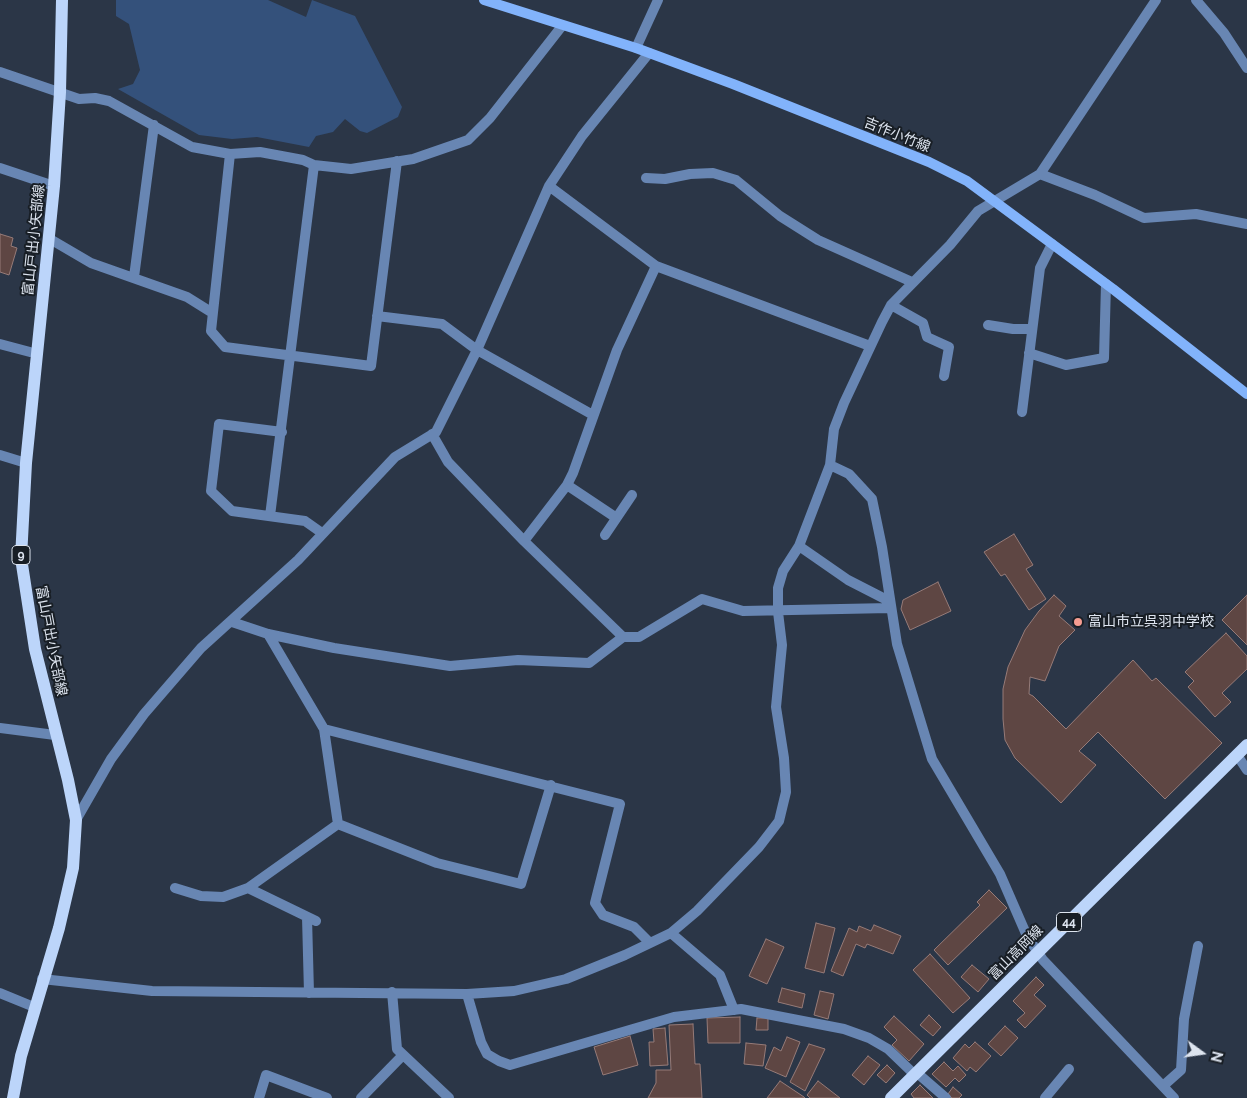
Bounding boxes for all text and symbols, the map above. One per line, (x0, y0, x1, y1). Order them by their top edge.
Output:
street label: 吉作小竹線 (861, 114, 933, 156)
street label: 富山戸出小矢部線 (20, 183, 48, 297)
road number: 9 (12, 546, 30, 564)
street label: 富山戸出小矢部線 (32, 584, 70, 698)
place label: 富山市立呉羽中学校 (1088, 614, 1214, 630)
marker: 富山市立呉羽中学校 (1072, 616, 1084, 628)
road number: 44 (1056, 912, 1082, 932)
street label: 富山高岡線 (985, 922, 1047, 984)
north arrow (1177, 1028, 1227, 1078)
text: N (1207, 1050, 1226, 1064)

